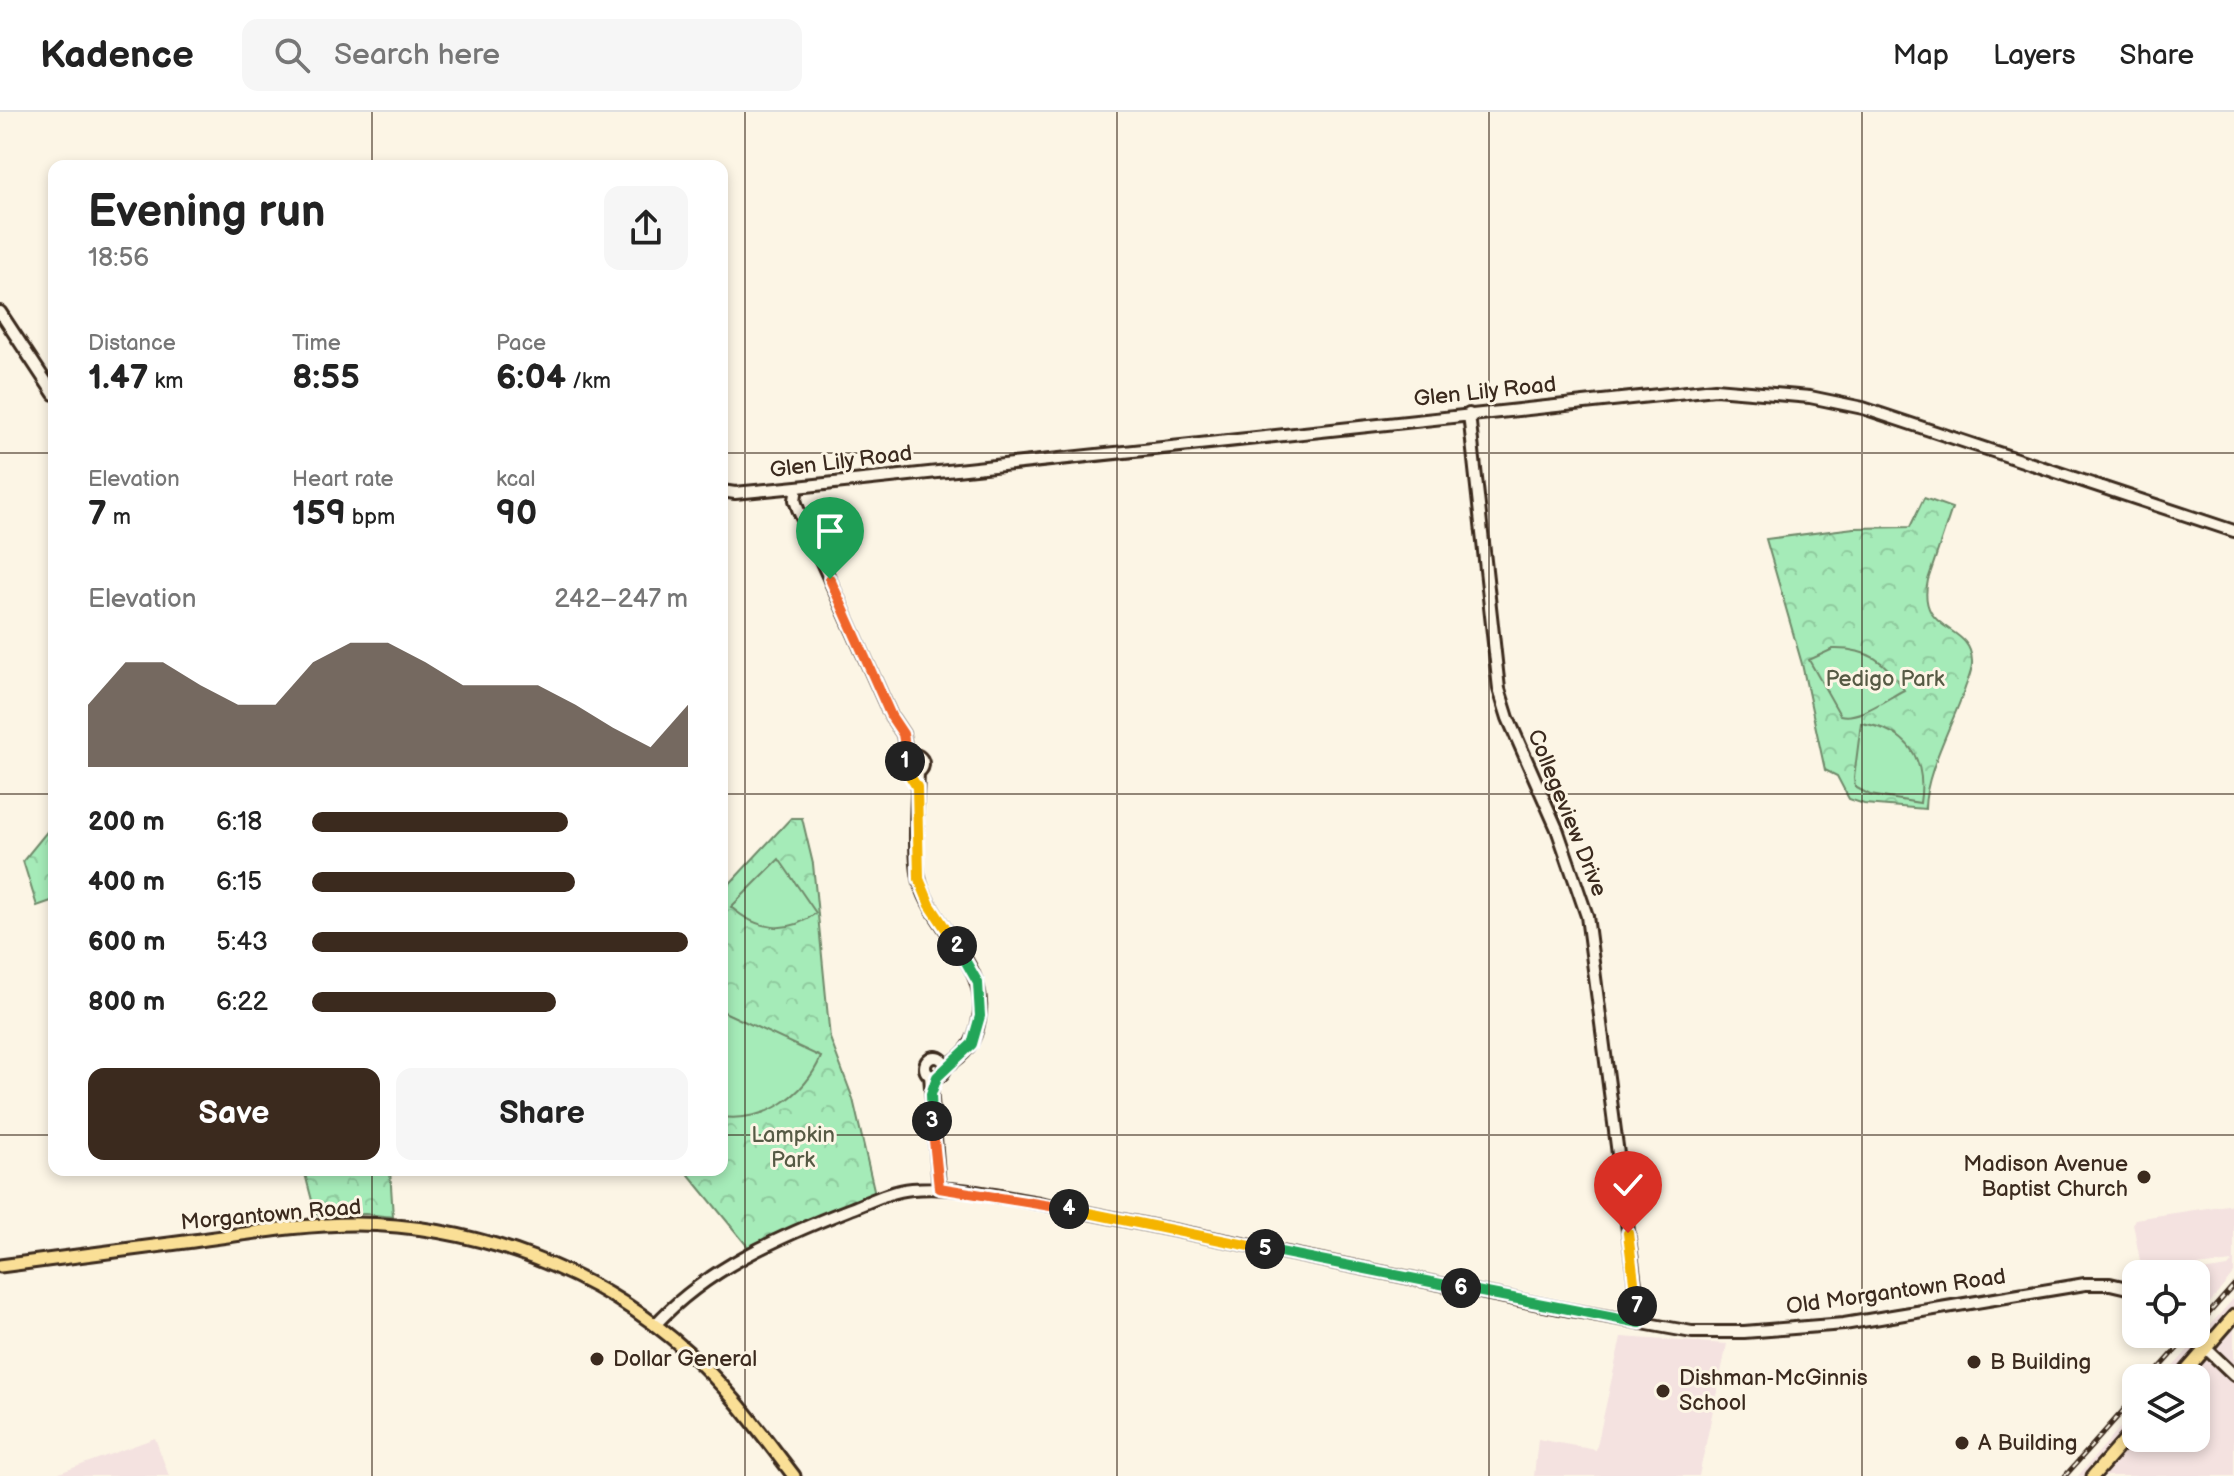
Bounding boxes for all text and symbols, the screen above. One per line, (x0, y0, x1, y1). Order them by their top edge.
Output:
search box (242, 19, 802, 91)
text: Kadence (40, 33, 194, 78)
icon: search (270, 33, 314, 77)
text: Search here (334, 37, 500, 73)
text: Map (1893, 39, 1949, 72)
text: Layers (1993, 39, 2076, 72)
text: Share (2120, 39, 2194, 72)
text: Evening run (88, 186, 325, 239)
button: share (604, 186, 688, 270)
text: 18:56 (88, 243, 149, 274)
text: Distance (88, 330, 176, 357)
text: Time (292, 330, 341, 357)
text: Pace (496, 330, 546, 357)
text: 1.47 (88, 357, 149, 398)
text: 8:55 (292, 357, 360, 398)
text: 6:04 (496, 357, 566, 398)
text: km (149, 368, 184, 395)
text: /km (566, 368, 611, 395)
street label: Glen Lily Road (1412, 371, 1558, 413)
street label: Glen Lily Road (768, 440, 914, 484)
text: Elevation (88, 466, 180, 493)
text: Heart rate (292, 466, 394, 493)
text: kcal (496, 466, 535, 493)
text: 7 (88, 493, 107, 534)
text: 159 (292, 493, 346, 534)
text: 90 (496, 493, 537, 534)
pin (796, 497, 864, 579)
text: m (107, 504, 131, 531)
text: bpm (346, 504, 395, 531)
icon: arrive (808, 509, 852, 553)
text: Elevation (88, 584, 196, 615)
text: 242–247 m (554, 584, 688, 615)
park label: Pedigo Park (1825, 666, 1945, 693)
street label: Collegeview Drive (1521, 726, 1613, 900)
pin: 1 (885, 741, 925, 781)
text: 1 (900, 747, 910, 774)
text: 200 m (88, 807, 165, 838)
text: 6:18 (216, 807, 262, 838)
text: 400 m (88, 867, 165, 898)
text: 6:15 (216, 867, 262, 898)
pin: 2 (937, 926, 977, 966)
text: 600 m (88, 927, 165, 958)
text: 5:43 (216, 927, 268, 958)
text: 2 (950, 932, 964, 959)
text: 800 m (88, 987, 165, 1018)
text: 6:22 (216, 987, 268, 1018)
button: Save (88, 1068, 380, 1160)
button: Share (396, 1068, 688, 1160)
pin: 3 (912, 1101, 952, 1141)
text: 3 (926, 1107, 938, 1134)
park label: Lampkin Park (751, 1122, 835, 1174)
pin (1594, 1151, 1662, 1233)
place label: Madison Avenue Baptist Church (1963, 1151, 2128, 1203)
icon: check (1606, 1163, 1650, 1207)
marker: Madison Avenue Baptist Church (2135, 1168, 2153, 1186)
pin: 4 (1049, 1189, 1089, 1229)
street label: Morgantown Road (179, 1194, 363, 1236)
text: 4 (1063, 1195, 1075, 1222)
pin: 5 (1245, 1229, 1285, 1269)
text: 5 (1259, 1235, 1271, 1262)
map controls (2122, 1260, 2210, 1452)
button: locate (2122, 1260, 2210, 1348)
street label: Old Morgantown Road (1784, 1263, 2008, 1321)
pin: 6 (1441, 1268, 1481, 1308)
text: 6 (1454, 1274, 1468, 1301)
pin: 7 (1617, 1286, 1657, 1326)
text: 7 (1631, 1292, 1643, 1319)
place label: Dollar General (613, 1346, 757, 1373)
place label: B Building (1990, 1349, 2091, 1376)
marker: Dollar General (588, 1350, 606, 1368)
marker: B Building (1965, 1353, 1983, 1371)
button: layers (2122, 1364, 2210, 1452)
place label: Dishman-McGinnis School (1679, 1365, 1868, 1417)
marker: Dishman-McGinnis School (1654, 1382, 1672, 1400)
place label: A Building (1978, 1430, 2077, 1457)
marker: A Building (1953, 1434, 1971, 1452)

